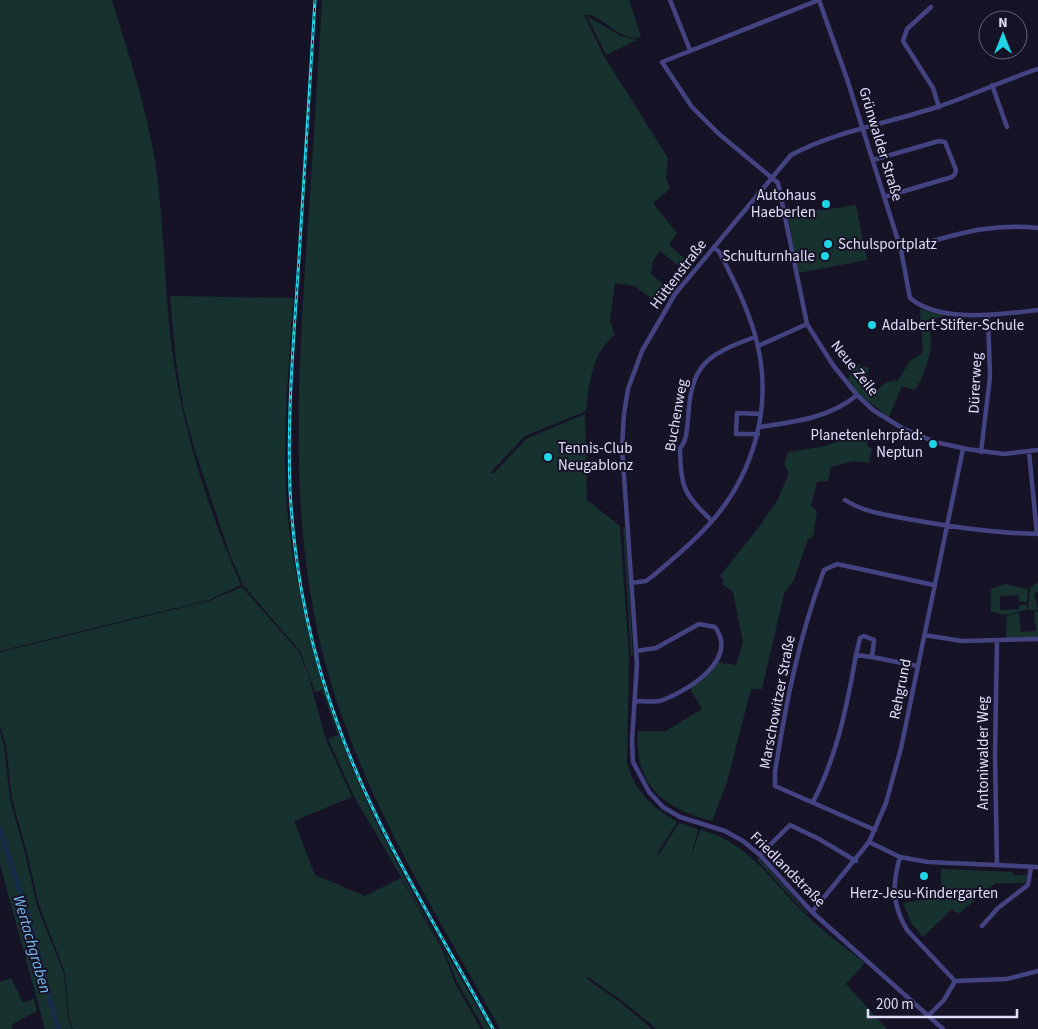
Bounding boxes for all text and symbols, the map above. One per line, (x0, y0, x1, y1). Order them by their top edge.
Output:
north arrow (978, 10, 1028, 60)
text: N (998, 13, 1008, 33)
street label: Grünwalder Straße (853, 85, 908, 204)
place label: Autohaus Haeberlen (751, 185, 816, 223)
marker: Autohaus Haeberlen (820, 198, 832, 210)
place label: Schulsportplatz (838, 234, 937, 255)
street label: Hüttenstraße (645, 235, 712, 314)
marker: Schulsportplatz (822, 238, 834, 250)
place label: Schulturnhalle (723, 246, 815, 267)
marker: Schulturnhalle (819, 250, 831, 262)
place label: Adalbert-Stifter-Schule (882, 315, 1024, 336)
marker: Adalbert-Stifter-Schule (866, 319, 878, 331)
street label: Neue Zeile (826, 336, 884, 401)
street label: Dürerweg (963, 352, 988, 414)
street label: Buchenweg (660, 377, 693, 453)
place label: Planetenlehrpfad: Neptun (810, 425, 923, 463)
place label: Tennis-Club Neugablonz (558, 438, 633, 476)
marker: Planetenlehrpfad: Neptun (927, 438, 939, 450)
marker: Tennis-Club Neugablonz (542, 451, 554, 463)
street label: Marschowitzer Straße (754, 634, 801, 771)
street label: Rehgrund (884, 657, 917, 721)
street label: Antoniwalder Weg (973, 696, 994, 810)
street label: Friedlandstraße (745, 827, 830, 912)
marker: Herz-Jesu-Kindergarten (918, 870, 930, 882)
place label: Herz-Jesu-Kindergarten (850, 883, 998, 904)
water label: Wertachgraben (8, 893, 57, 996)
scale bar (868, 986, 1017, 1018)
text: 200 m (876, 994, 914, 1015)

